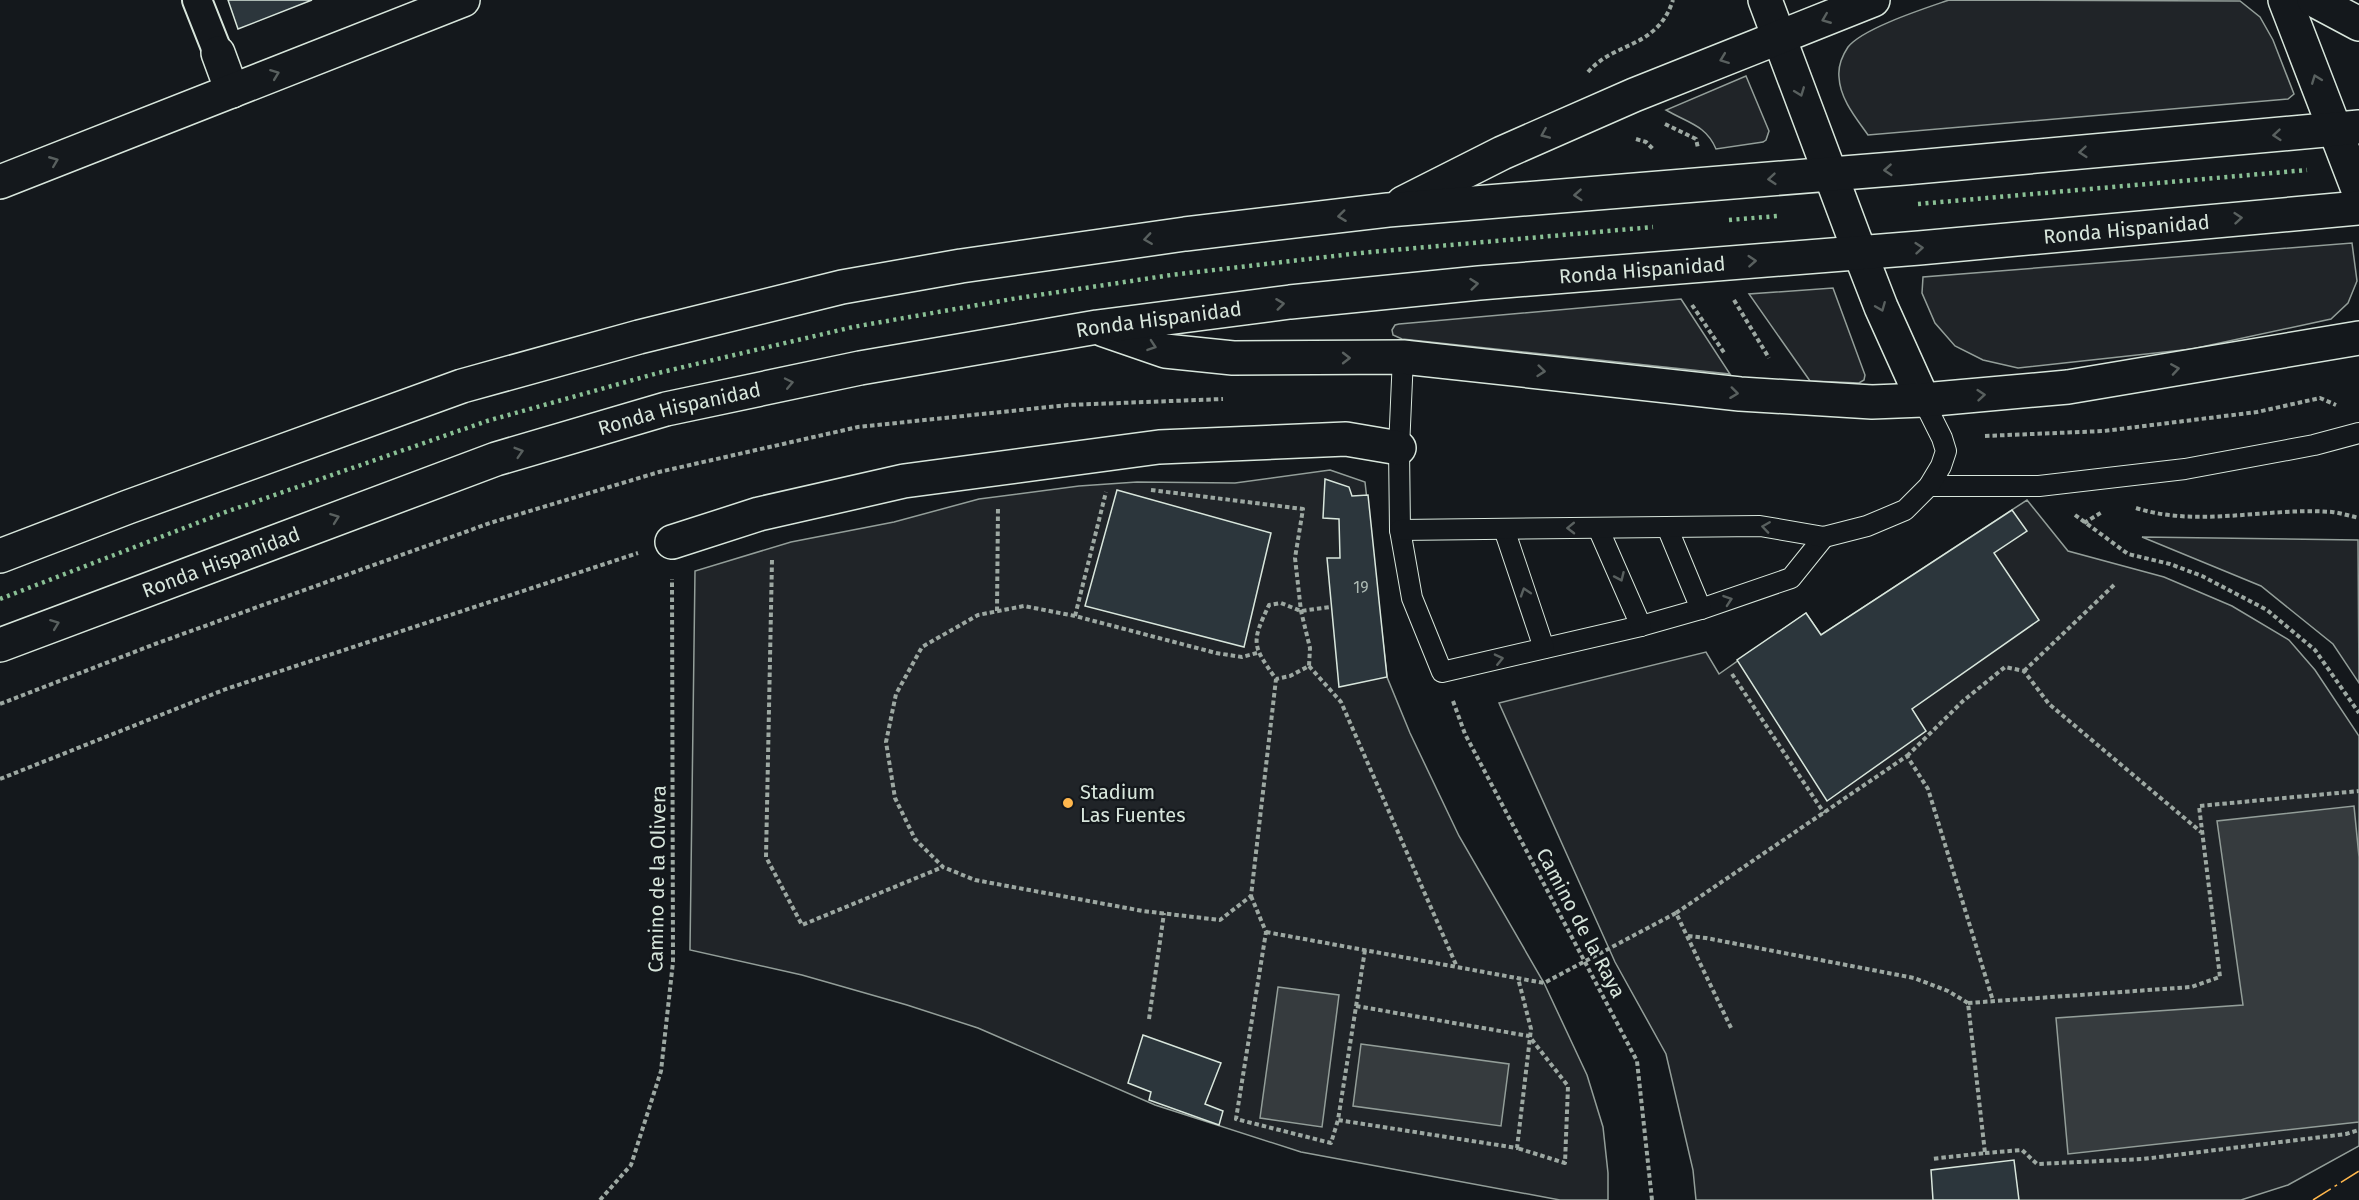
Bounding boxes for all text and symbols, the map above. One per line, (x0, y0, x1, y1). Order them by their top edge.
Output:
one-way arrow (1821, 12, 1832, 24)
one-way arrow (1719, 51, 1730, 64)
one-way arrow (269, 69, 280, 81)
one-way arrow (2310, 74, 2323, 85)
one-way arrow (1793, 86, 1805, 97)
one-way arrow (1540, 127, 1551, 139)
one-way arrow (2272, 128, 2281, 141)
one-way arrow (2078, 145, 2087, 158)
one-way arrow (48, 156, 59, 168)
one-way arrow (1884, 163, 1893, 176)
one-way arrow (1768, 172, 1777, 185)
one-way arrow (1573, 188, 1582, 201)
one-way arrow (1337, 209, 1346, 221)
street label: Ronda Hispanidad (2042, 210, 2211, 249)
one-way arrow (2234, 212, 2243, 225)
one-way arrow (1143, 233, 1153, 245)
one-way arrow (1914, 242, 1923, 255)
street label: Ronda Hispanidad (1558, 251, 1726, 289)
one-way arrow (1748, 255, 1757, 268)
one-way arrow (1469, 278, 1479, 291)
street label: Ronda Hispanidad (1074, 296, 1243, 342)
one-way arrow (1275, 298, 1285, 310)
one-way arrow (1874, 301, 1886, 312)
one-way arrow (1146, 339, 1157, 352)
one-way arrow (1342, 352, 1351, 364)
one-way arrow (2169, 363, 2179, 376)
one-way arrow (1536, 364, 1545, 377)
street label: Ronda Hispanidad (595, 377, 763, 440)
one-way arrow (784, 377, 794, 390)
one-way arrow (1730, 386, 1739, 399)
one-way arrow (1977, 389, 1986, 402)
one-way arrow (513, 447, 524, 459)
one-way arrow (329, 512, 340, 525)
one-way arrow (1762, 521, 1771, 534)
street label: Ronda Hispanidad (139, 522, 303, 603)
one-way arrow (1567, 522, 1576, 534)
one-way arrow (1612, 570, 1624, 581)
house number: 19 (1353, 578, 1369, 597)
one-way arrow (1520, 588, 1533, 598)
one-way arrow (1722, 594, 1733, 607)
one-way arrow (48, 619, 59, 631)
one-way arrow (1494, 653, 1504, 666)
place label: Stadium Las Fuentes (1080, 780, 1186, 827)
street label: Camino de la Olivera (643, 785, 671, 973)
marker: Stadium Las Fuentes (1061, 796, 1075, 810)
street label: Camino de la Raya (1531, 844, 1631, 1002)

